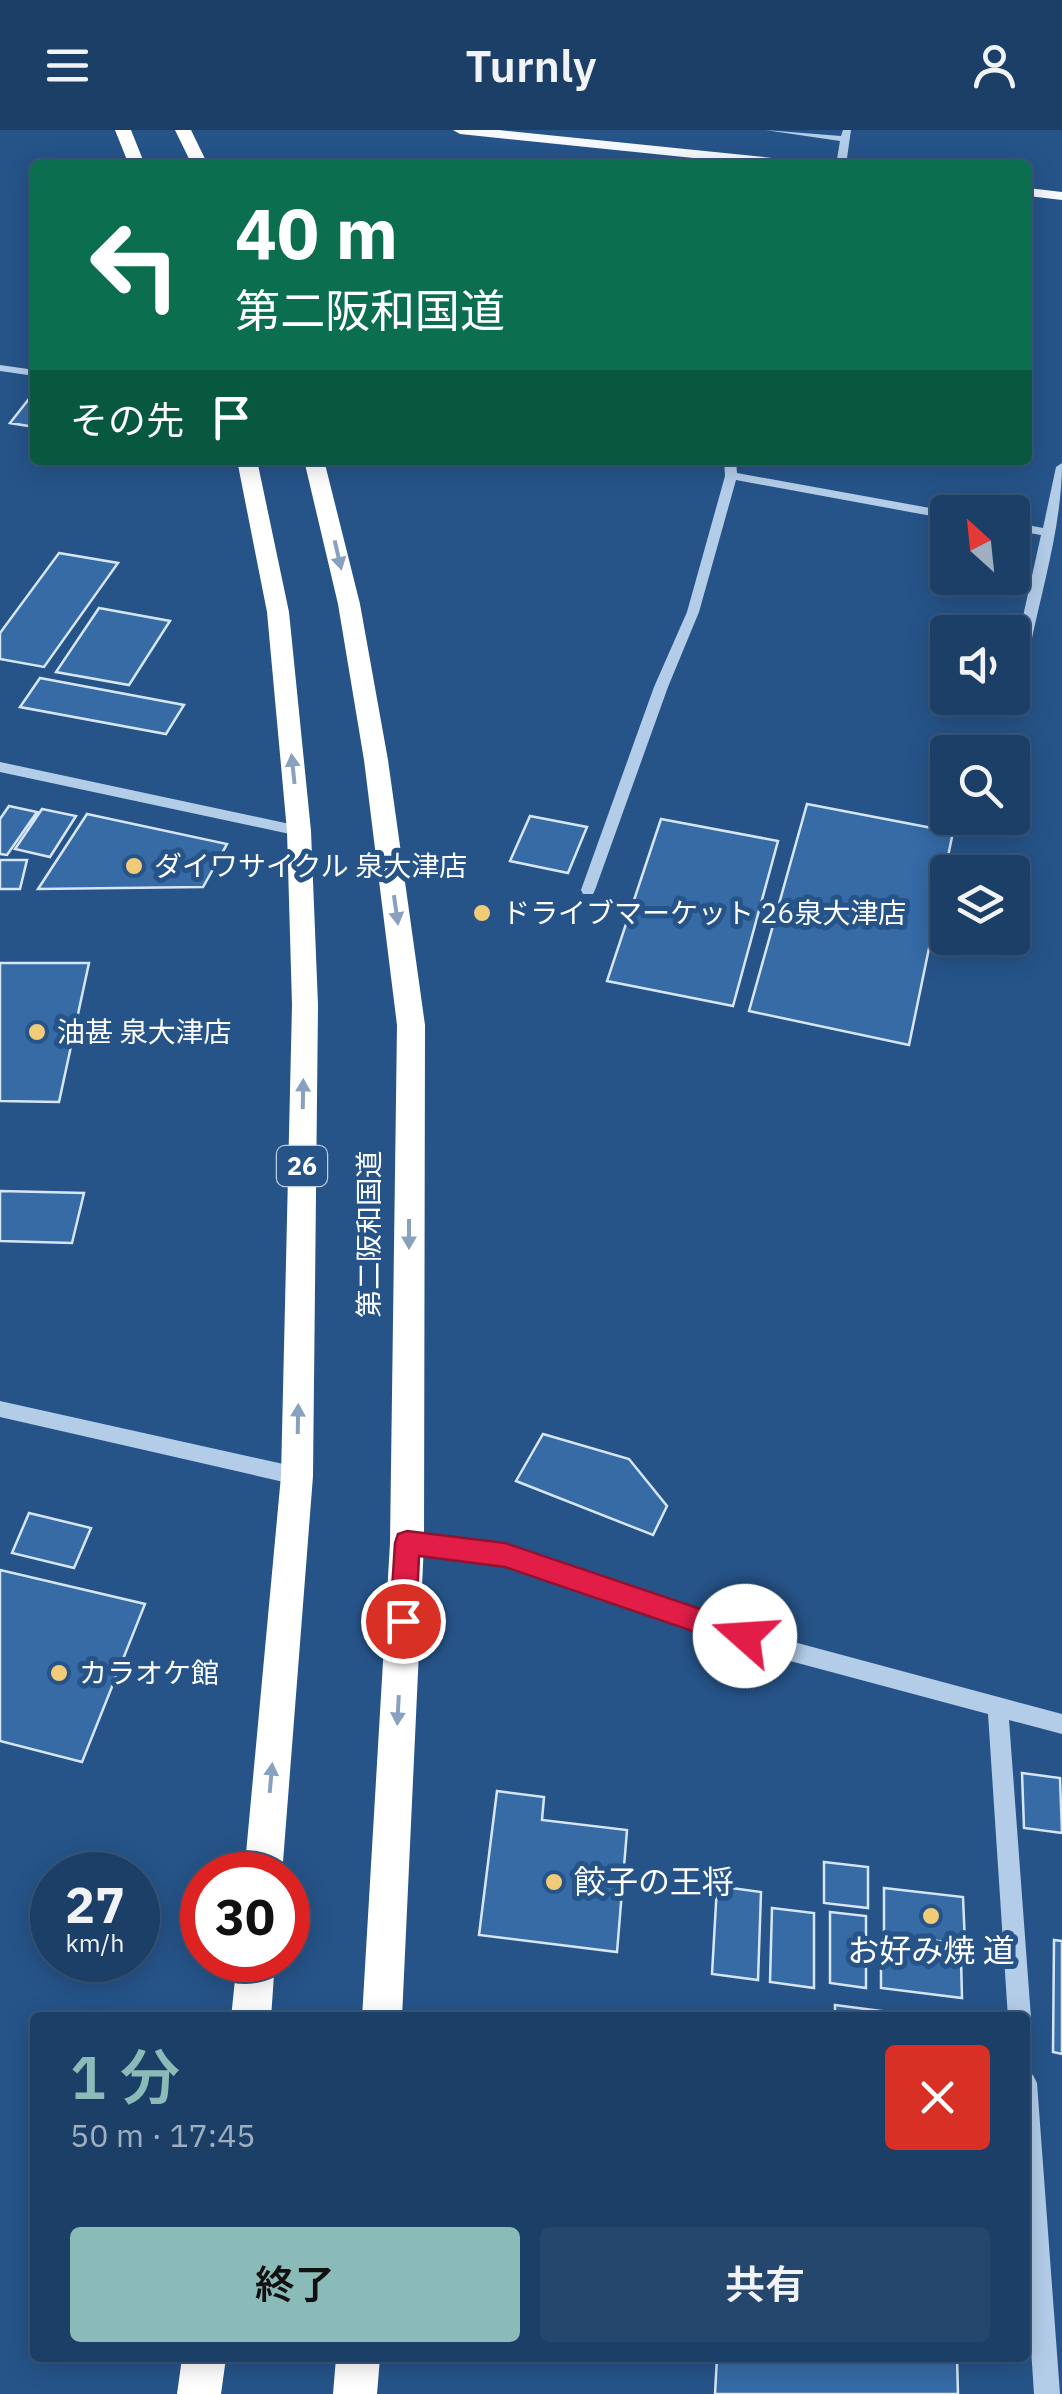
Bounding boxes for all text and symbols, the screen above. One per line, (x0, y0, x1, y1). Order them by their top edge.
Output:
text: Turnly (465, 36, 597, 94)
icon: menu (40, 38, 95, 93)
icon: person (967, 38, 1022, 93)
text: 40 m (235, 187, 398, 278)
icon: left (70, 200, 200, 330)
text: 第二阪和国道 (235, 281, 505, 339)
icon: arrive (204, 390, 259, 445)
text: その先 (70, 395, 184, 444)
north arrow (930, 495, 1030, 595)
map controls (930, 495, 1030, 955)
one-way arrow (331, 539, 346, 570)
button: sound (930, 615, 1030, 715)
button: search (930, 735, 1030, 835)
one-way arrow (285, 753, 301, 785)
place label: ダイワサイクル 泉大津店 (154, 847, 467, 884)
marker: ダイワサイクル 泉大津店 (123, 855, 145, 877)
button: layers (930, 855, 1030, 955)
one-way arrow (388, 894, 404, 926)
place label: ドライブマーケット 26泉大津店 (502, 894, 906, 931)
marker: ドライブマーケット 26泉大津店 (471, 902, 493, 924)
place label: 油甚 泉大津店 (57, 1013, 232, 1050)
marker: 油甚 泉大津店 (26, 1021, 48, 1043)
one-way arrow (295, 1077, 311, 1109)
road number: 26 (277, 1146, 327, 1186)
street label: 第二阪和国道 (350, 1150, 387, 1318)
one-way arrow (401, 1218, 417, 1250)
one-way arrow (290, 1402, 306, 1434)
pin (361, 1579, 446, 1664)
position arrow (693, 1584, 797, 1688)
icon: arrive (376, 1594, 431, 1649)
place label: カラオケ館 (79, 1654, 219, 1691)
marker: カラオケ館 (48, 1662, 70, 1684)
one-way arrow (390, 1695, 406, 1727)
one-way arrow (264, 1761, 280, 1793)
speed limit sign: 30 (180, 1852, 310, 1982)
place label: 餃子の王将 (574, 1860, 734, 1902)
marker: 餃子の王将 (543, 1871, 565, 1893)
text: 27 (65, 1872, 125, 1937)
marker: お好み焼 道 (920, 1905, 942, 1927)
text: km/h (66, 1926, 124, 1959)
place label: お好み焼 道 (847, 1929, 1015, 1971)
text: 1 分 (70, 2037, 180, 2116)
button: close (885, 2045, 990, 2150)
text: 50 m · 17:45 (70, 2114, 256, 2156)
button: 終了 (70, 2227, 520, 2342)
button: 共有 (540, 2227, 990, 2342)

